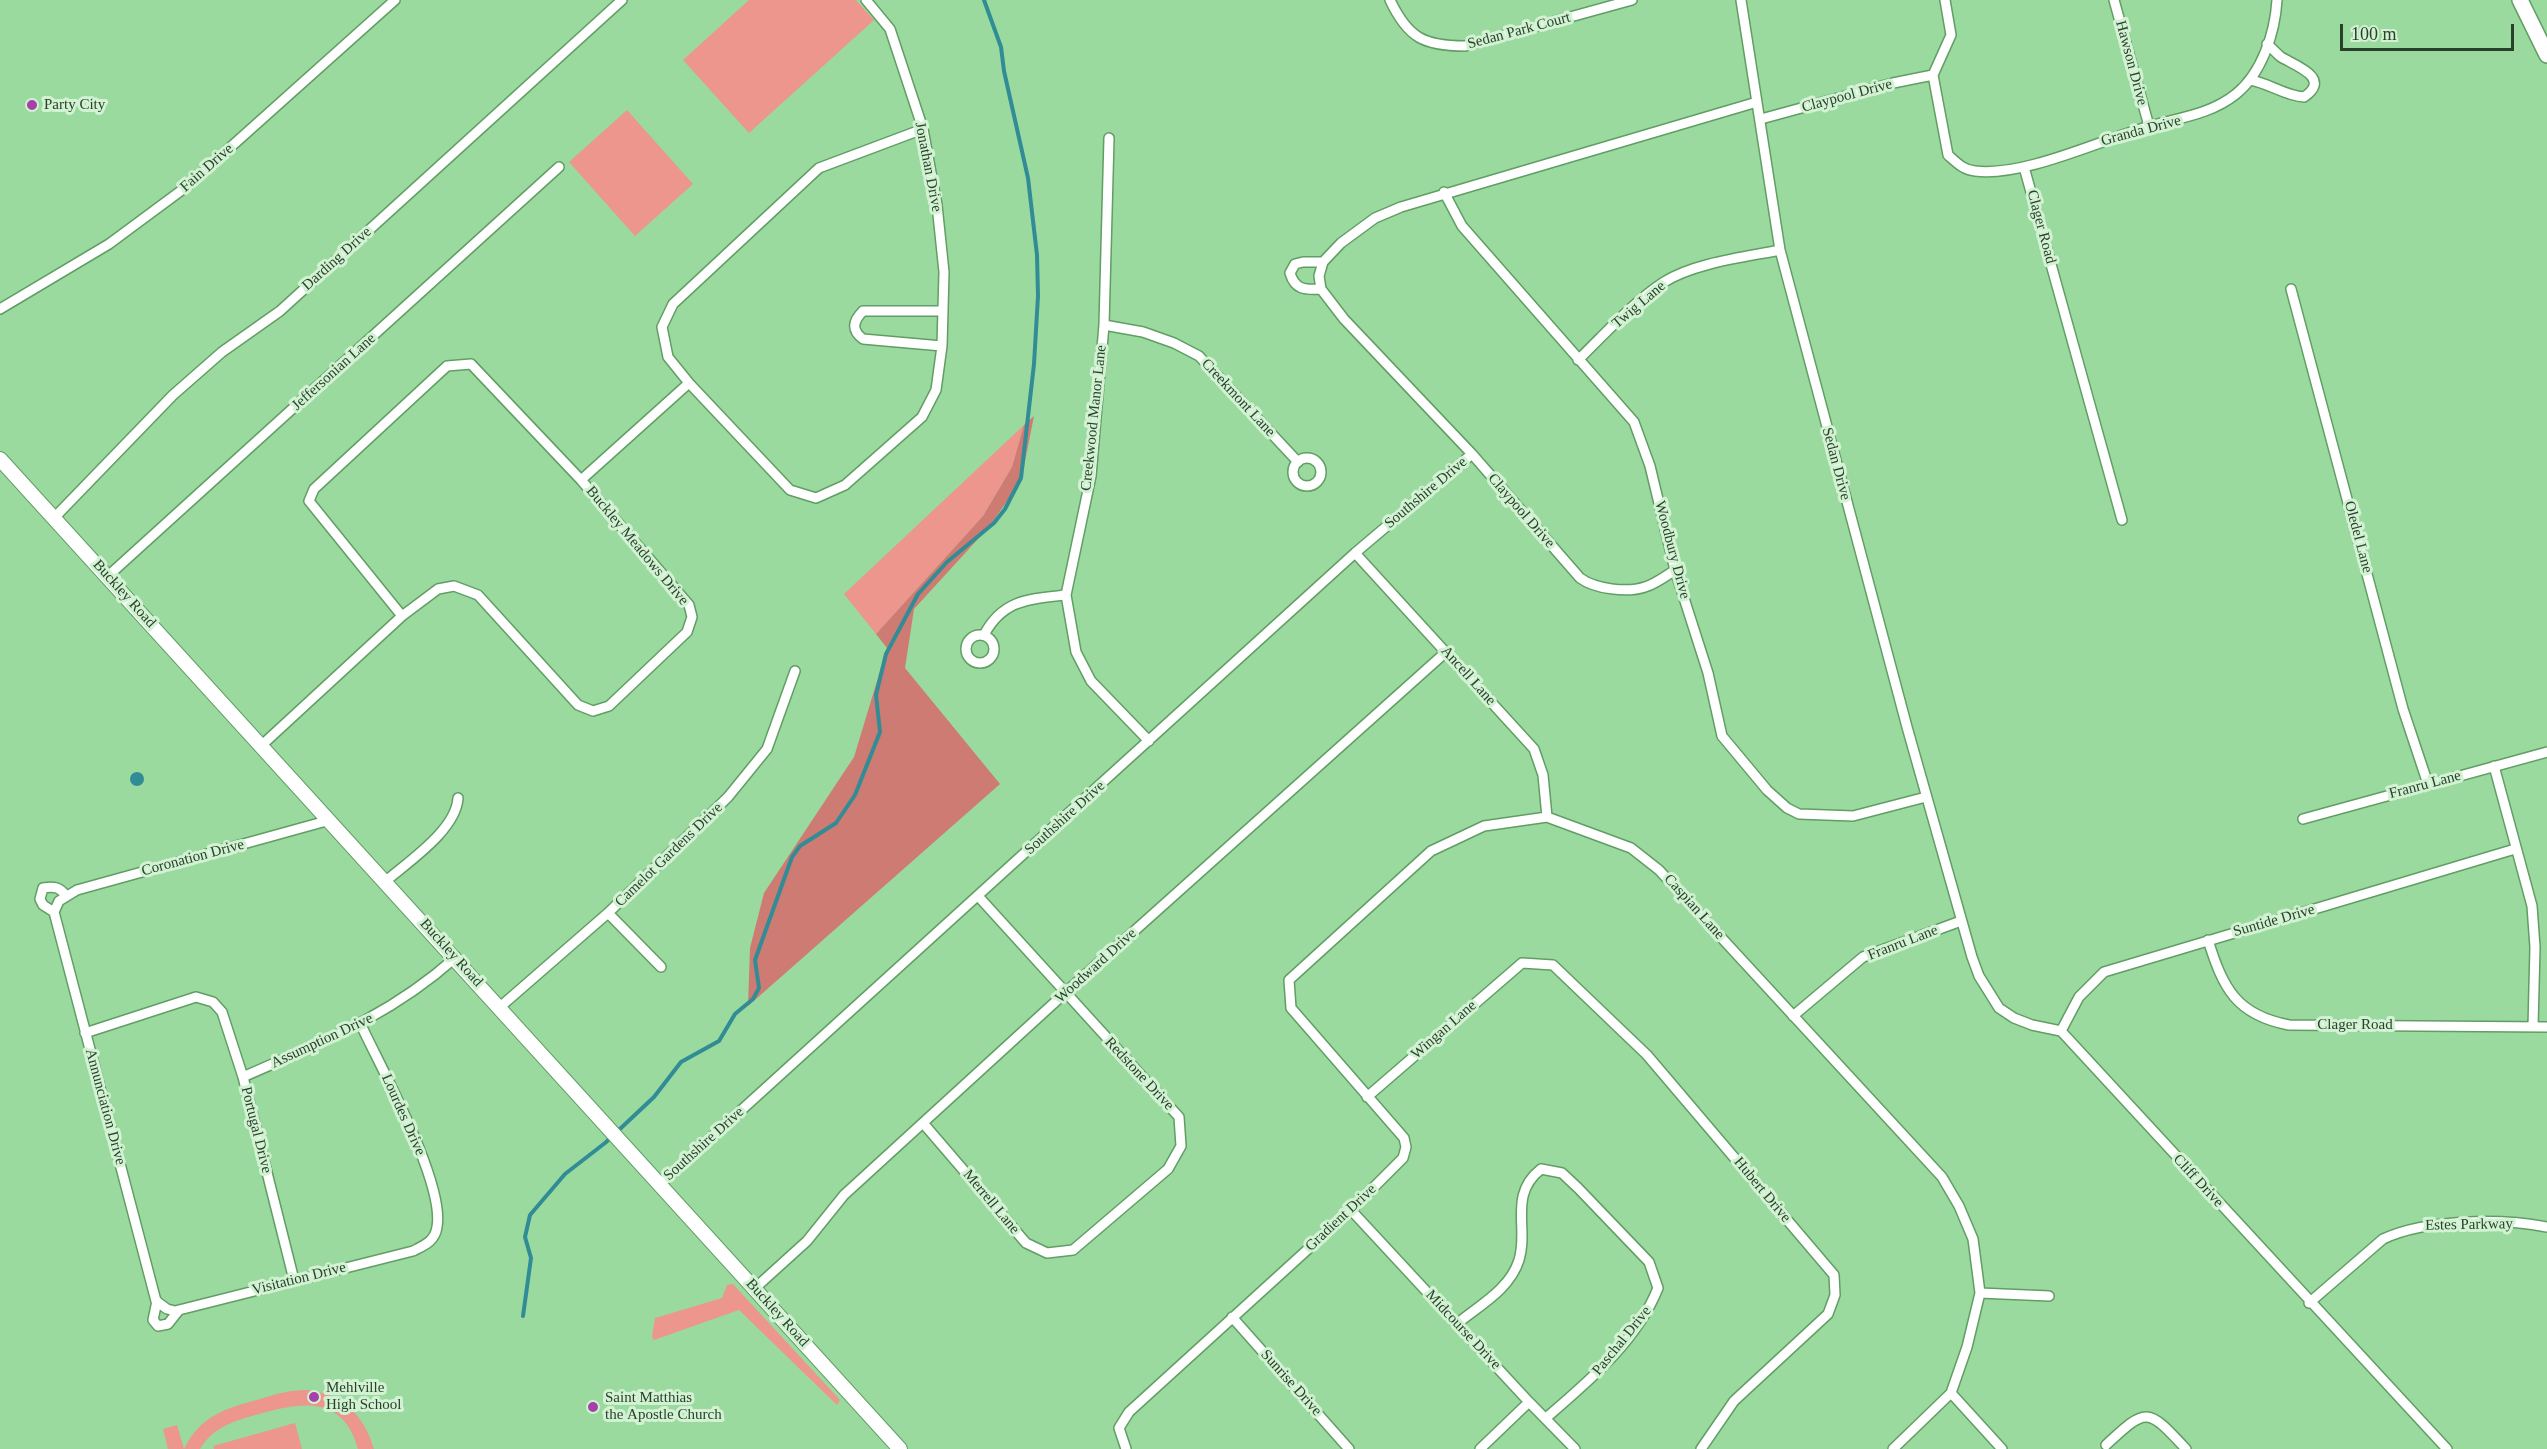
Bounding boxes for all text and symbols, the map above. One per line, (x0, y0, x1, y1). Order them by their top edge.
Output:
street label: Sedan Park Court (1466, 9, 1572, 53)
scale bar (2343, 12, 2517, 50)
street label: Hawson Drive (2111, 19, 2151, 107)
text: 100 m (2351, 24, 2397, 44)
street label: Claypool Drive (1800, 75, 1894, 117)
place label: Party City (44, 96, 105, 114)
marker: Party City (25, 98, 39, 112)
street label: Granda Drive (2099, 112, 2183, 150)
street label: Jonathan Drive (910, 121, 946, 213)
street label: Fain Drive (177, 140, 237, 196)
street label: Clager Road (2023, 188, 2059, 266)
street label: Darding Drive (299, 223, 375, 295)
street label: Twig Lane (1609, 277, 1669, 333)
street label: Jeffersonian Lane (288, 330, 380, 414)
street label: Creekwood Manor Lane (1077, 344, 1111, 492)
street label: Creekmont Lane (1197, 355, 1279, 441)
street label: Sedan Drive (1818, 426, 1854, 502)
street label: Southshire Drive (1381, 453, 1471, 533)
street label: Claypool Drive (1484, 470, 1558, 552)
street label: Buckley Meadows Drive (582, 483, 692, 609)
street label: Woodbury Drive (1650, 499, 1694, 601)
street label: Oledel Lane (2340, 499, 2376, 575)
street label: Buckley Road (89, 556, 159, 632)
street label: Ancell Lane (1437, 643, 1499, 709)
street label: Franru Lane (2387, 767, 2463, 803)
street label: Southshire Drive (1021, 777, 1109, 859)
street label: Camelot Gardens Drive (612, 799, 726, 911)
street label: Coronation Drive (140, 836, 246, 880)
street label: Caspian Lane (1660, 870, 1728, 944)
street label: Suntide Drive (2231, 901, 2317, 941)
street label: Buckley Road (416, 915, 486, 991)
street label: Franru Lane (1865, 921, 1941, 965)
street label: Woodward Drive (1052, 925, 1140, 1007)
street label: Wingan Lane (1408, 997, 1480, 1063)
street label: Assumption Drive (268, 1010, 376, 1072)
street label: Clager Road (2317, 1016, 2393, 1034)
street label: Redstone Drive (1100, 1034, 1178, 1114)
street label: Annunciation Drive (81, 1047, 129, 1167)
street label: Lourdes Drive (377, 1072, 429, 1158)
street label: Portugal Drive (237, 1085, 275, 1175)
street label: Southshire Drive (660, 1103, 748, 1185)
street label: Cliff Drive (2169, 1151, 2227, 1211)
street label: Hubert Drive (1730, 1154, 1794, 1226)
street label: Merrell Lane (959, 1166, 1023, 1238)
street label: Gradient Drive (1302, 1181, 1380, 1255)
street label: Estes Parkway (2425, 1215, 2513, 1235)
street label: Visitation Drive (250, 1259, 348, 1299)
street label: Buckley Road (742, 1275, 812, 1351)
street label: Midcourse Drive (1422, 1287, 1504, 1373)
street label: Paschal Drive (1589, 1303, 1655, 1379)
street label: Sunrise Drive (1257, 1346, 1325, 1420)
place label: Mehlville High School (326, 1379, 401, 1414)
place label: Saint Matthias the Apostle Church (605, 1389, 722, 1424)
marker: Mehlville High School (307, 1390, 321, 1404)
marker: Saint Matthias the Apostle Church (586, 1400, 600, 1414)

